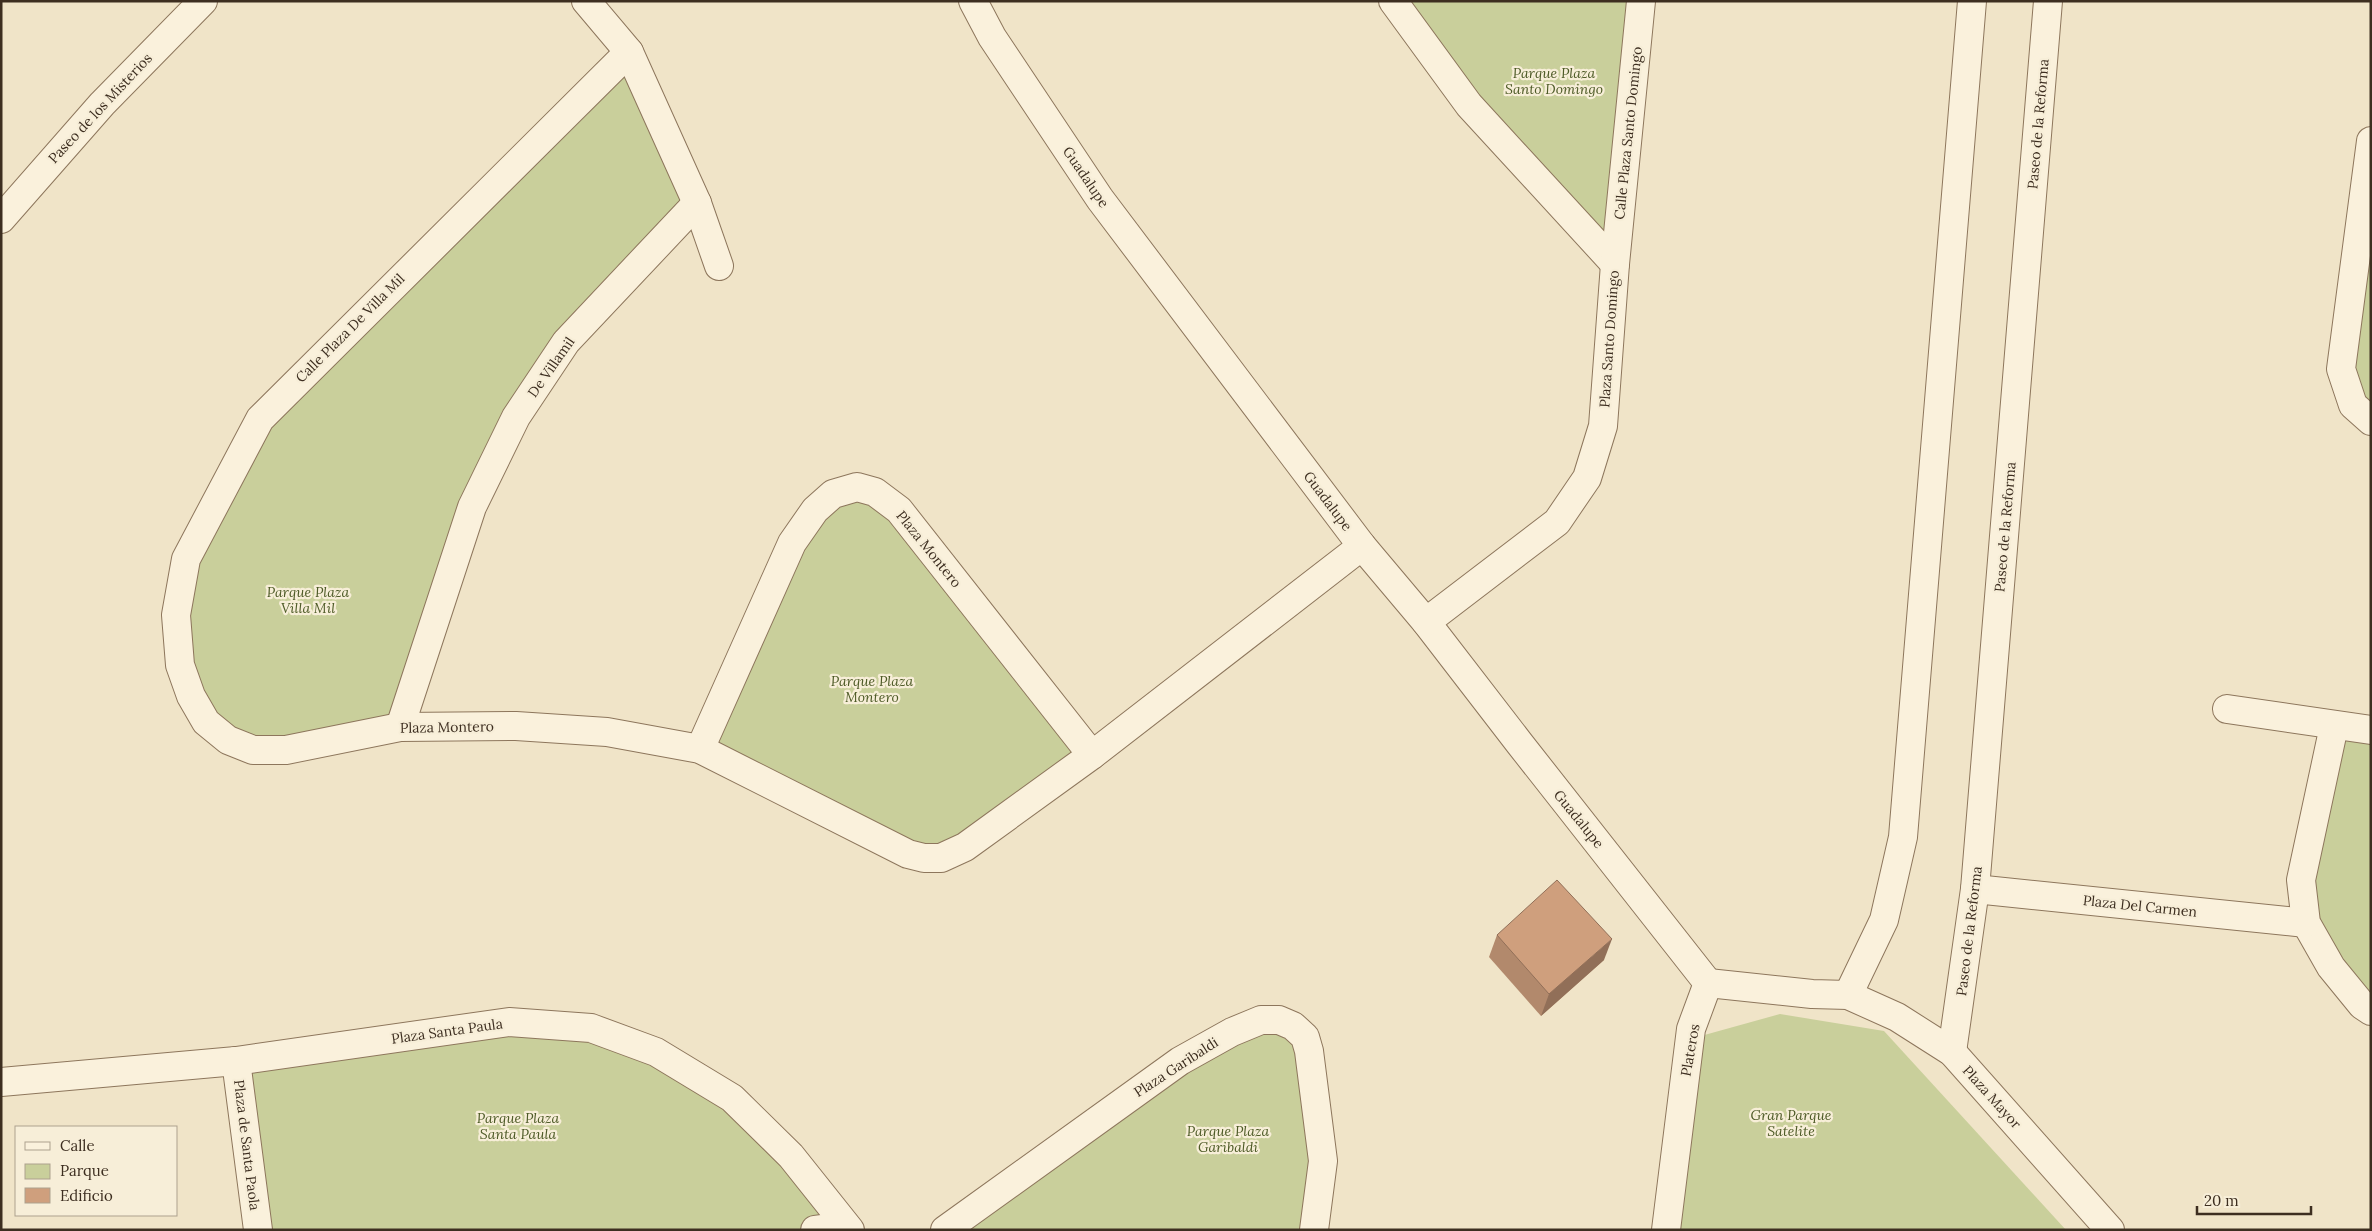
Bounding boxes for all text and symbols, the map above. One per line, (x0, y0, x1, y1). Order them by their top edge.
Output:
street label: Calle Plaza Santo Domingo (1610, 46, 1646, 220)
street label: Paseo de los Misterios (44, 49, 156, 167)
street label: Paseo de la Reforma (2023, 58, 2053, 190)
park label: Parque Plaza Santo Domingo (1505, 64, 1603, 98)
street label: Guadalupe (1059, 143, 1113, 211)
street label: Calle Plaza De Villa Mil (292, 270, 408, 386)
street label: Plaza Santo Domingo (1595, 270, 1623, 408)
street label: De Villamil (524, 333, 578, 401)
street label: Paseo de la Reforma (1990, 461, 2020, 593)
street label: Guadalupe (1300, 468, 1356, 535)
street label: Plaza Montero (892, 507, 966, 591)
park label: Parque Plaza Villa Mil (267, 583, 349, 617)
park label: Parque Plaza Montero (831, 672, 913, 706)
street label: Plaza Montero (400, 717, 494, 737)
street label: Guadalupe (1550, 786, 1608, 852)
street label: Paseo de la Reforma (1952, 865, 1986, 997)
street label: Plaza Del Carmen (2082, 891, 2198, 921)
street label: Plaza Santa Paula (390, 1014, 504, 1048)
street label: Plateros (1677, 1022, 1703, 1078)
street label: Plaza Garibaldi (1130, 1033, 1222, 1101)
street label: Plaza Mayor (1959, 1062, 2025, 1132)
street label: Plaza de Santa Paola (230, 1078, 264, 1212)
park label: Gran Parque Satelite (1750, 1106, 1832, 1140)
park label: Parque Plaza Santa Paula (477, 1109, 559, 1143)
park label: Parque Plaza Garibaldi (1187, 1122, 1269, 1156)
legend (15, 1126, 178, 1216)
text: Calle (60, 1136, 95, 1155)
text: Parque (60, 1161, 109, 1180)
scale bar (2197, 1184, 2311, 1216)
text: Edificio (60, 1186, 113, 1205)
text: 20 m (2204, 1191, 2239, 1210)

